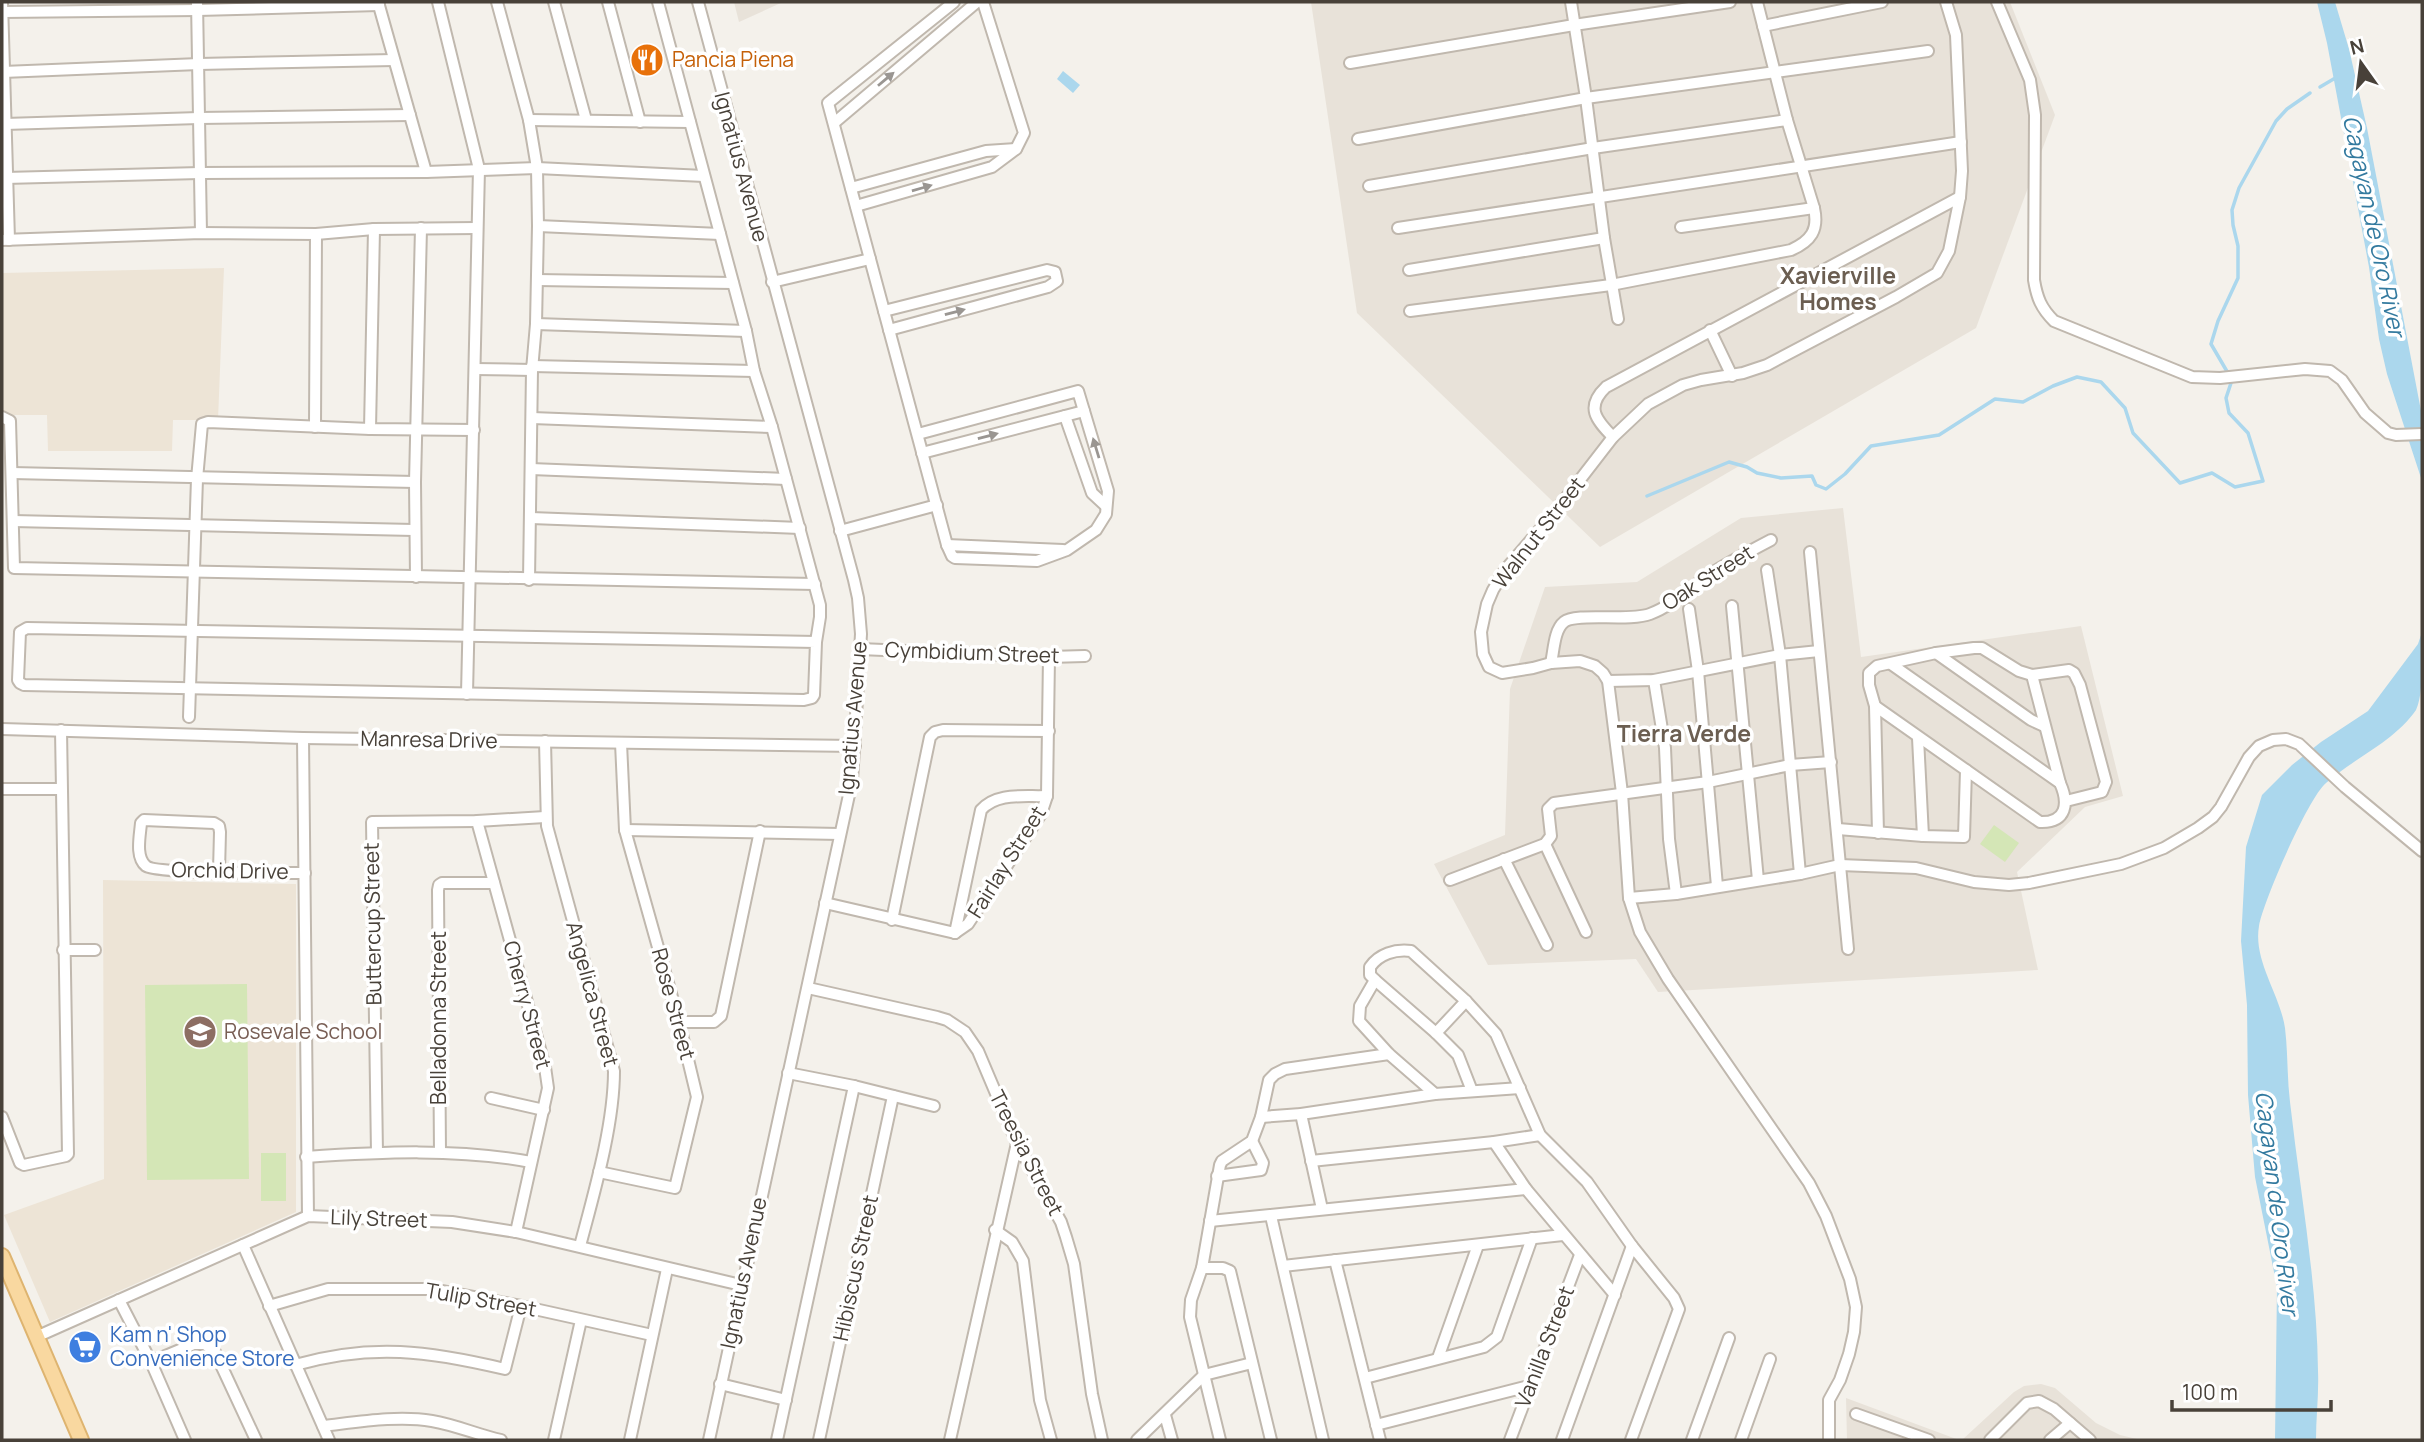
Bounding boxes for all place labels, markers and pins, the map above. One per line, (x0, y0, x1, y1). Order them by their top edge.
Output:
restaurant icon: Pancia Piena (628, 41, 666, 79)
place label: Pancia Piena (672, 45, 794, 73)
school or university icon: Rosevale School (181, 1013, 219, 1051)
place label: Rosevale School (224, 1017, 382, 1045)
place label: Kam n' Shop Convenience Store (110, 1320, 295, 1372)
supermarket icon: Kam n' Shop Convenience Store (66, 1328, 104, 1366)

